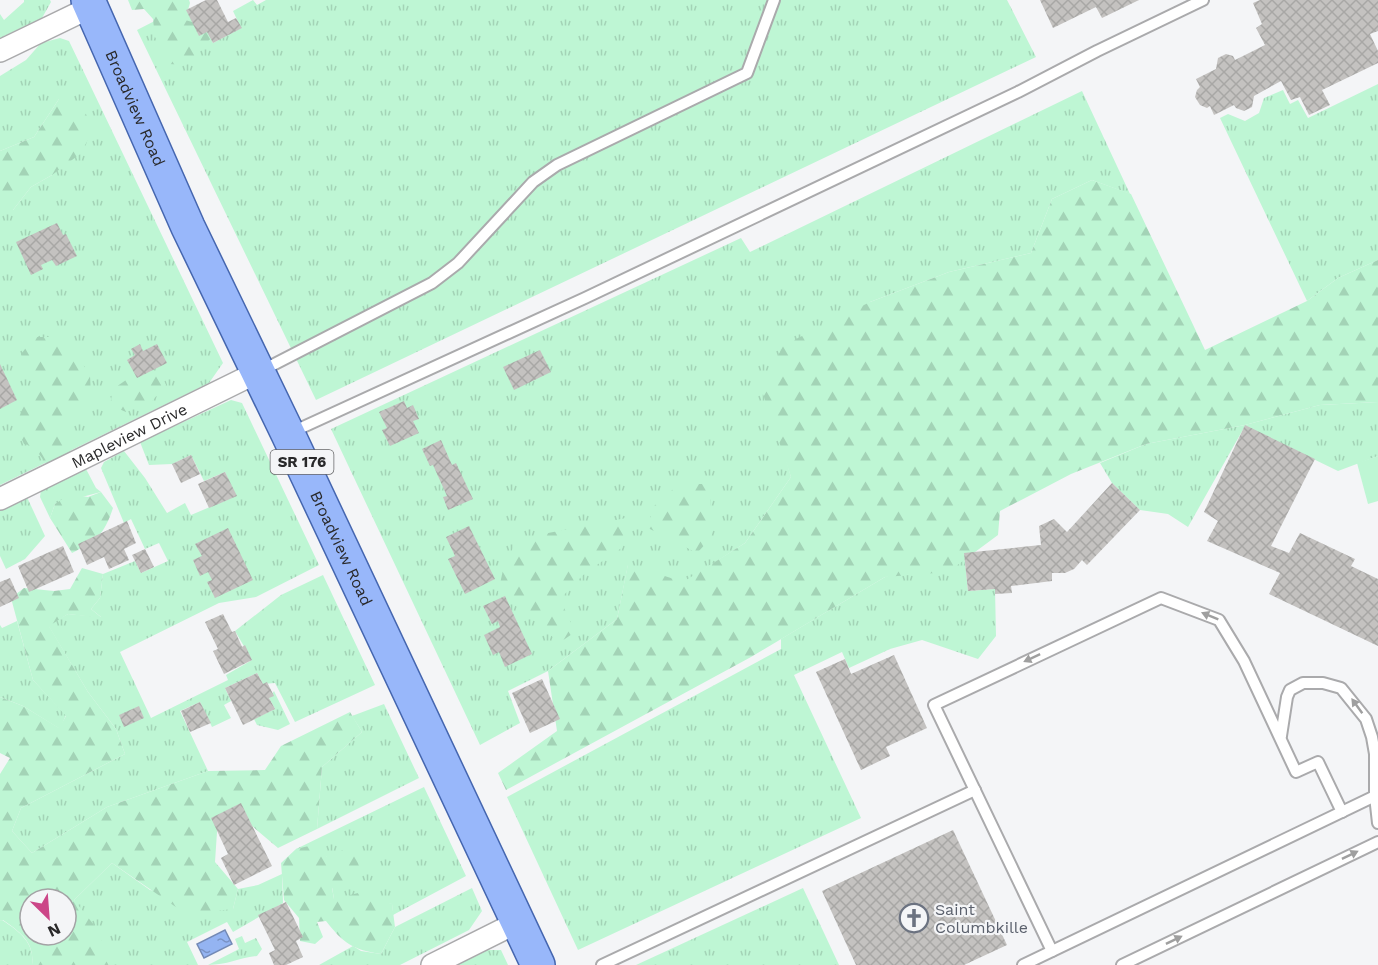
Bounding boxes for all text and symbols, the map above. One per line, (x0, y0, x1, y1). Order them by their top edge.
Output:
street label: Broadview Road (102, 47, 169, 169)
street label: Mapleview Drive (68, 399, 190, 472)
road number: SR 176 (270, 450, 334, 474)
street label: Broadview Road (307, 488, 377, 609)
one-way arrow (1201, 611, 1219, 621)
one-way arrow (1024, 654, 1041, 663)
one-way arrow (1351, 698, 1363, 714)
one-way arrow (1342, 851, 1359, 860)
north arrow (18, 887, 78, 947)
place label: Saint Columbkille (935, 900, 1028, 937)
church icon: Saint Columbkille (898, 902, 930, 934)
text: N (45, 919, 64, 941)
one-way arrow (1166, 935, 1183, 944)

